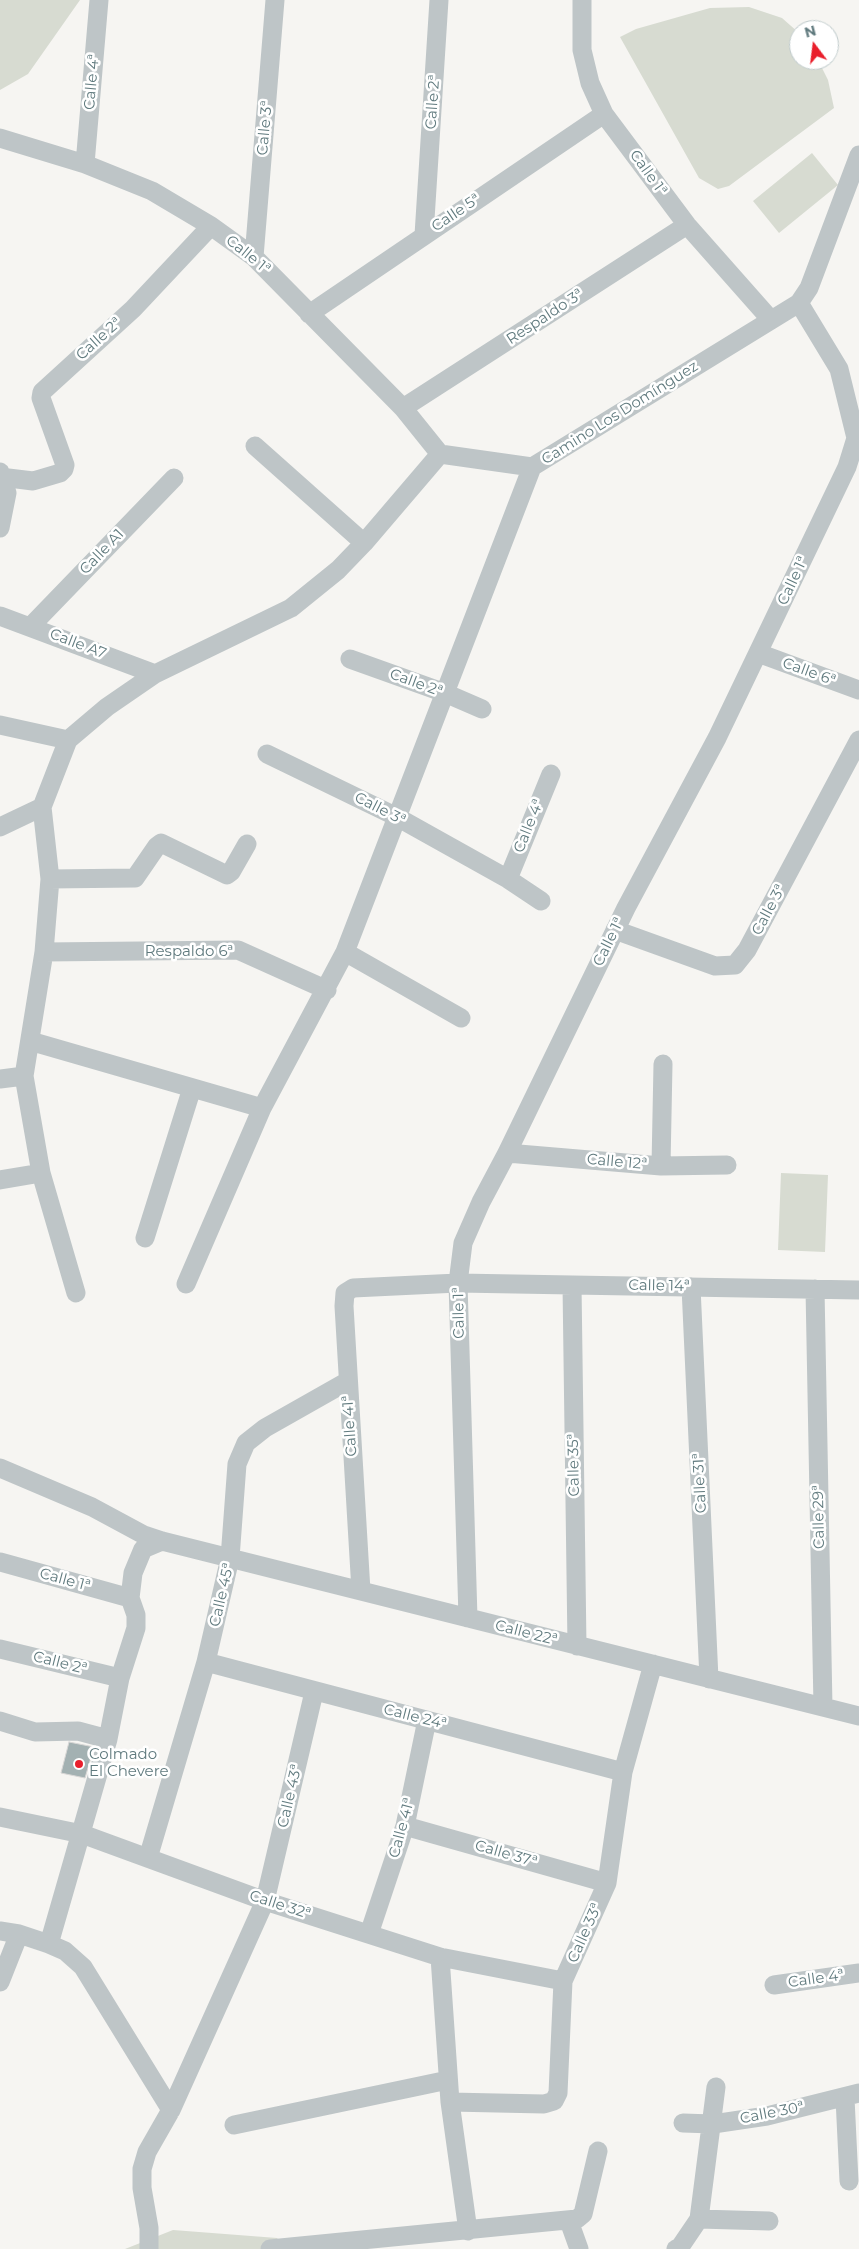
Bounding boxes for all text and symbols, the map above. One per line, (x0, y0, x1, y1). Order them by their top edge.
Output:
north arrow (789, 20, 839, 70)
text: N (803, 21, 818, 42)
street label: Calle 4ª (81, 53, 103, 111)
street label: Calle 2ª (422, 74, 444, 130)
street label: Calle 3ª (254, 100, 276, 156)
street label: Calle 1ª (625, 147, 671, 199)
street label: Calle 5ª (428, 190, 484, 236)
street label: Calle 1ª (222, 232, 274, 278)
street label: Respaldo 3ª (503, 285, 587, 349)
street label: Calle 2ª (73, 314, 125, 364)
street label: Camino Los Domínguez (538, 357, 702, 469)
street label: Calle A1 (76, 526, 128, 578)
street label: Calle 1ª (774, 554, 812, 608)
street label: Calle A7 (47, 625, 109, 663)
street label: Calle 6ª (780, 654, 838, 690)
street label: Calle 2ª (387, 665, 445, 701)
street label: Calle 3ª (351, 789, 409, 829)
street label: Calle 4ª (510, 797, 548, 855)
street label: Calle 3ª (748, 882, 790, 938)
street label: Calle 1ª (590, 915, 628, 969)
street label: Respaldo 6ª (145, 943, 233, 961)
street label: Calle 12ª (586, 1150, 648, 1174)
street label: Calle 14ª (628, 1276, 690, 1296)
street label: Calle 1ª (450, 1287, 468, 1339)
street label: Calle 41ª (339, 1395, 361, 1457)
street label: Calle 35ª (564, 1433, 584, 1497)
street label: Calle 31ª (689, 1452, 711, 1514)
street label: Calle 29ª (809, 1485, 829, 1549)
street label: Calle 45ª (206, 1561, 238, 1629)
street label: Calle 1ª (38, 1565, 92, 1595)
street label: Calle 22ª (493, 1617, 559, 1649)
street label: Calle 2ª (31, 1648, 89, 1678)
street label: Calle 24ª (382, 1700, 448, 1734)
place label: Colmado El Chevere (89, 1746, 169, 1781)
marker: Colmado El Chevere (73, 1758, 85, 1770)
street label: Calle 43ª (274, 1763, 306, 1829)
street label: Calle 41ª (385, 1796, 419, 1860)
street label: Calle 37ª (473, 1837, 539, 1871)
street label: Calle 32ª (247, 1887, 313, 1923)
street label: Calle 33ª (564, 1900, 606, 1966)
street label: Calle 4ª (787, 1966, 845, 1992)
street label: Calle 30ª (738, 2098, 806, 2128)

